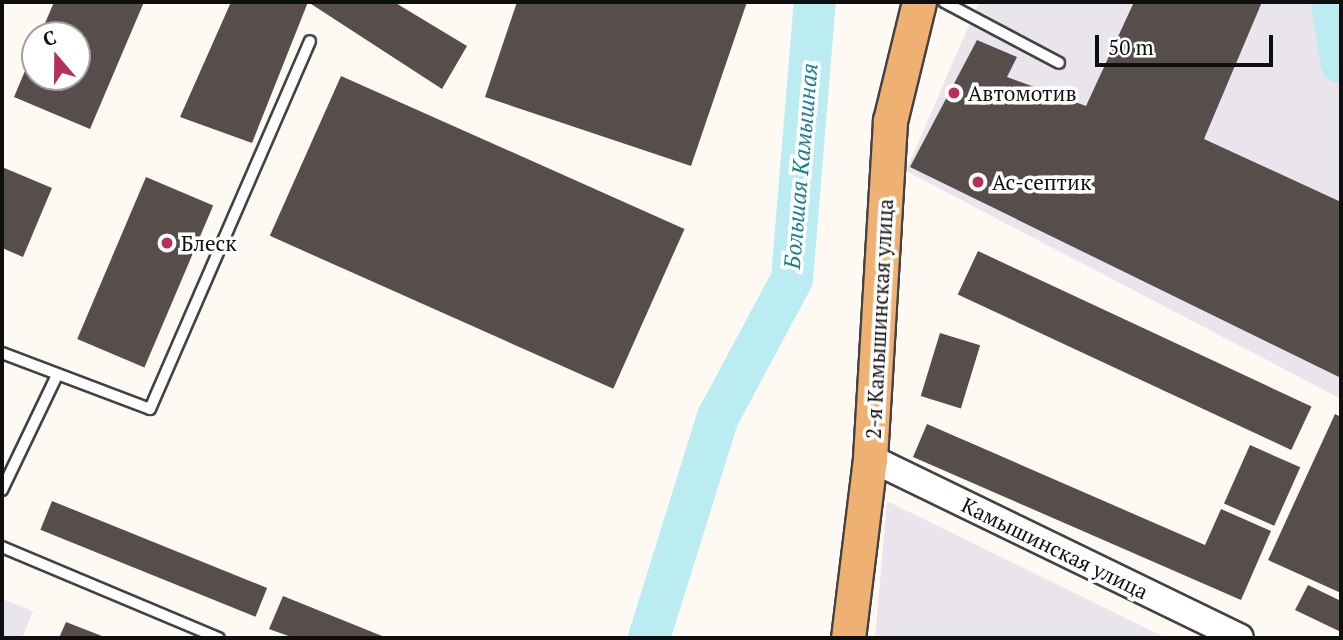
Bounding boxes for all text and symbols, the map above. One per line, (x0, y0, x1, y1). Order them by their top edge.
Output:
north arrow (21, 21, 91, 91)
scale bar (1098, 21, 1276, 65)
text: С (39, 24, 59, 52)
text: 50 m (1108, 33, 1154, 61)
water label: Большая Камышная (778, 62, 824, 270)
place label: Автомотив (968, 80, 1076, 106)
marker: Автомотив (946, 85, 962, 101)
place label: Ас-септик (992, 169, 1091, 195)
marker: Ас-септик (970, 174, 986, 190)
street label: 2-я Камышинская улица (860, 198, 898, 440)
place label: Блеск (181, 230, 237, 256)
marker: Блеск (159, 235, 175, 251)
street label: Камышинская улица (958, 492, 1152, 604)

